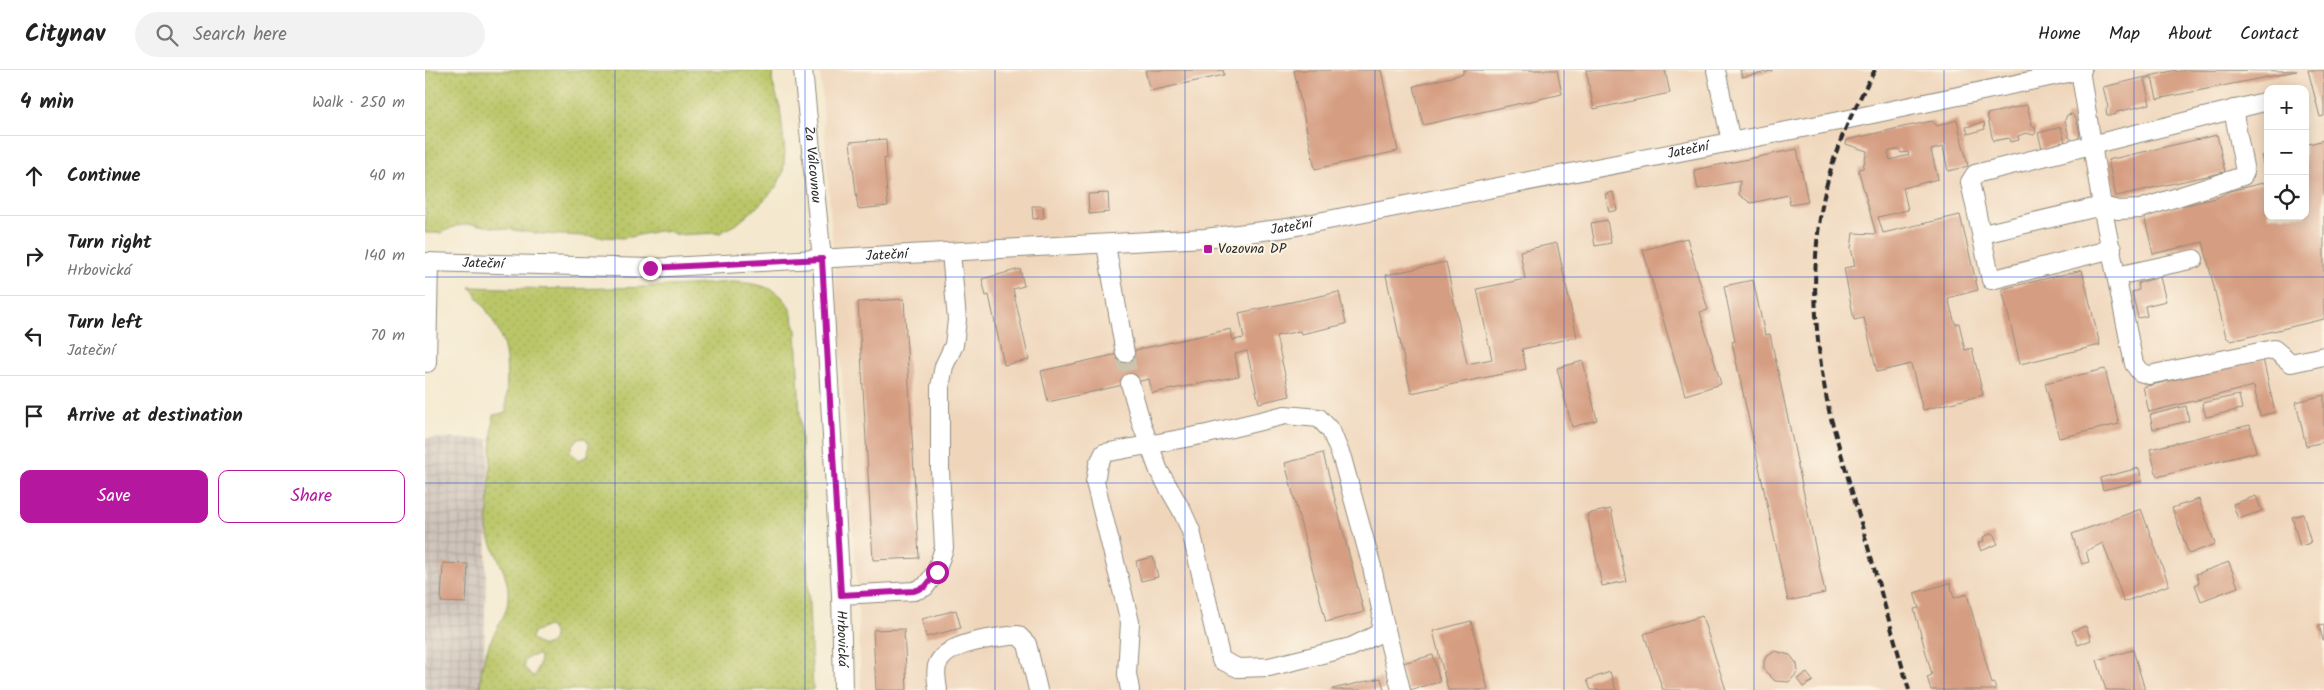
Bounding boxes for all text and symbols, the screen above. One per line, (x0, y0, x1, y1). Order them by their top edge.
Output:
search box (135, 12, 485, 57)
text: Citynav (25, 15, 105, 54)
text: Search here (193, 20, 287, 50)
text: Home (2038, 20, 2081, 49)
text: Map (2109, 20, 2140, 49)
text: About (2168, 20, 2212, 49)
text: Contact (2240, 20, 2299, 49)
icon: search (153, 21, 181, 49)
map controls (2264, 85, 2309, 220)
button: + (2264, 85, 2309, 130)
text: 4 min (20, 86, 74, 119)
text: Walk · 250 m (312, 90, 405, 115)
street label: Za Válcovnou (798, 125, 827, 204)
button: − (2264, 130, 2309, 175)
street label: Jateční (1665, 135, 1713, 165)
text: Continue (67, 161, 140, 191)
icon: ahead (20, 162, 48, 190)
text: 40 m (369, 163, 405, 188)
button: locate (2264, 175, 2309, 220)
street label: Jateční (1269, 212, 1317, 241)
text: Turn right (67, 228, 152, 258)
place label: Vozovna DP (1218, 238, 1287, 260)
icon: right (20, 242, 48, 270)
text: 140 m (364, 243, 405, 268)
street label: Jateční (865, 243, 911, 267)
marker: Vozovna DP (1202, 243, 1214, 255)
street label: Jateční (462, 252, 507, 275)
route end (639, 257, 662, 280)
text: Hrbovická (67, 258, 131, 283)
text: Turn left (67, 308, 142, 338)
icon: left (20, 322, 48, 350)
text: 70 m (370, 323, 405, 348)
text: Jateční (67, 338, 115, 363)
text: Arrive at destination (67, 401, 243, 431)
icon: arrive (20, 402, 48, 430)
button: Save (20, 470, 208, 523)
button: Share (218, 470, 405, 523)
route start (926, 561, 949, 584)
street label: Hrbovická (830, 610, 854, 668)

